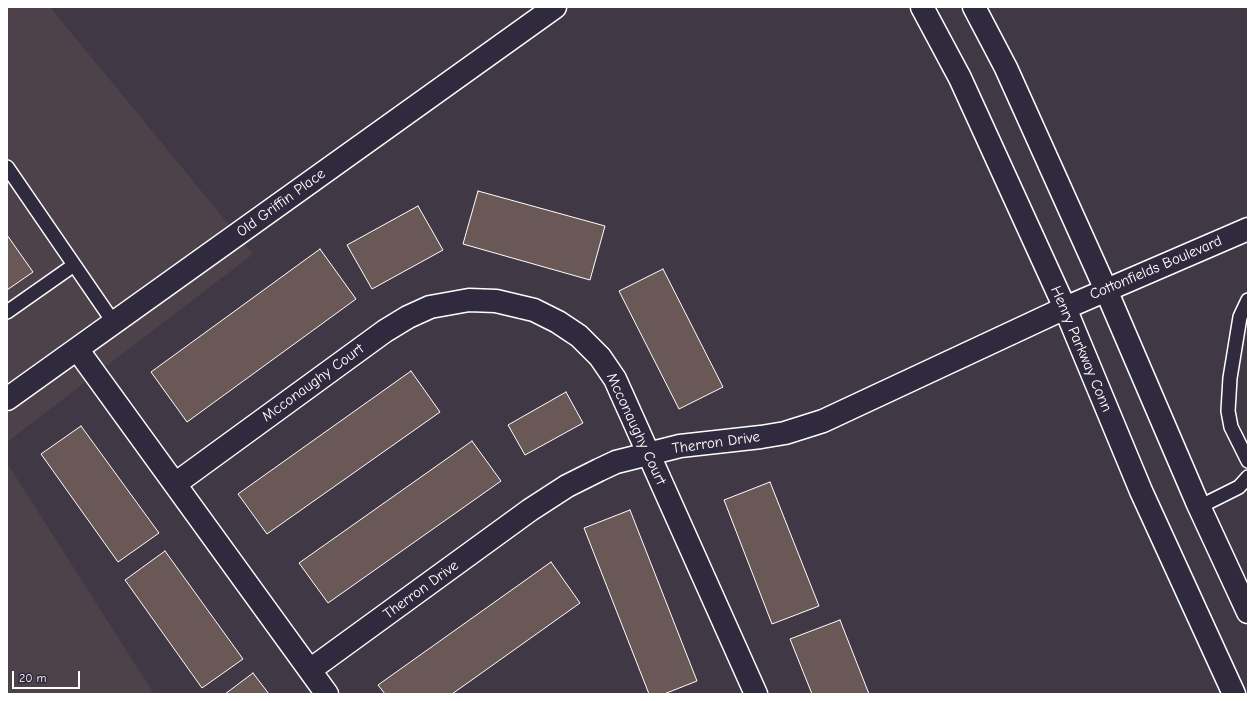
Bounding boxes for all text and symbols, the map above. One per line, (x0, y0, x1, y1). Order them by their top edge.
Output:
street label: Old Griffin Place (233, 165, 329, 241)
street label: Cottonfields Boulevard (1087, 232, 1225, 304)
street label: Henry Parkway Conn (1046, 283, 1116, 415)
street label: Mcconaughy Court (259, 340, 367, 426)
street label: Mcconaughy Court (602, 370, 670, 488)
street label: Therron Drive (671, 428, 761, 458)
street label: Therron Drive (380, 557, 462, 623)
scale bar (14, 663, 82, 689)
text: 20 m (19, 671, 47, 685)

